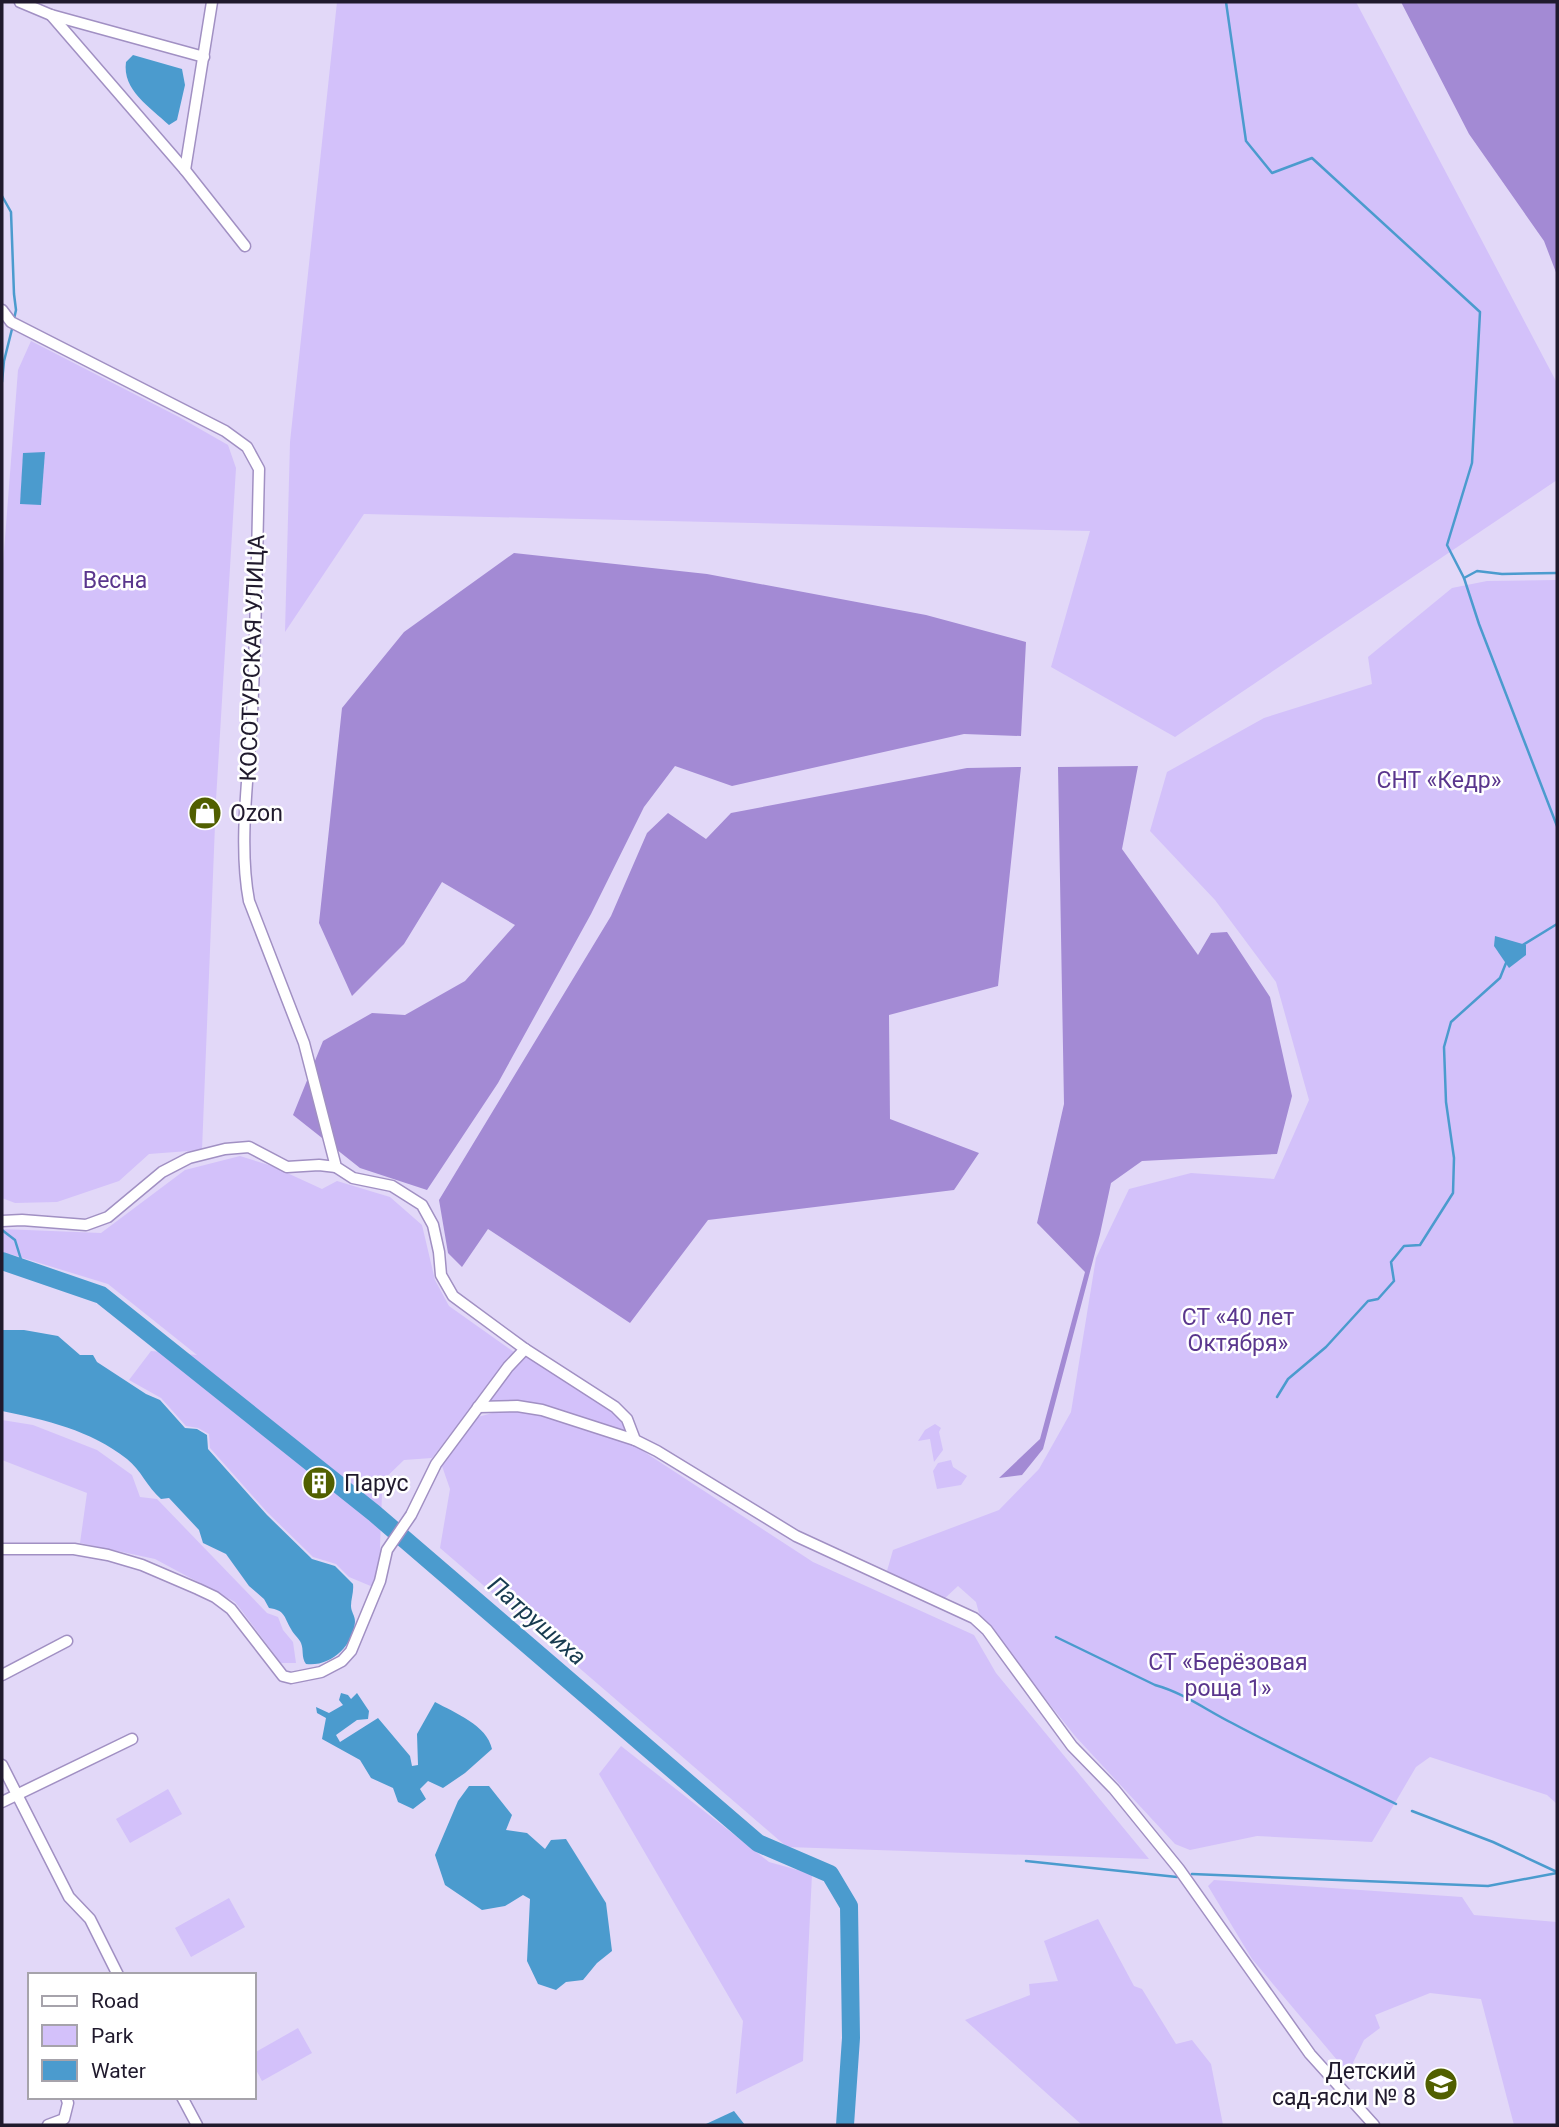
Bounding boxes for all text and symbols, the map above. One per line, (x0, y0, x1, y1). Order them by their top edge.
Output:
street label: КОСОТУРСКАЯ УЛИЦА (235, 534, 270, 782)
park label: Весна (83, 567, 147, 594)
park label: СНТ «Кедр» (1376, 767, 1502, 794)
shop icon: Ozon (186, 794, 224, 832)
place label: Ozon (230, 800, 283, 827)
park label: СТ «40 лет Октября» (1182, 1304, 1294, 1357)
building icon: Парус (300, 1464, 338, 1502)
place label: Парус (344, 1470, 409, 1497)
water label: Патрушиха (482, 1571, 592, 1671)
park label: СТ «Берёзовая роща 1» (1148, 1649, 1308, 1702)
legend (28, 1973, 256, 2099)
text: Road (91, 1989, 139, 2013)
text: Park (91, 2024, 134, 2048)
place label: Детский сад-ясли № 8 (1272, 2058, 1416, 2111)
text: Water (91, 2059, 146, 2083)
school or university icon: Детский сад-ясли № 8 (1422, 2065, 1460, 2103)

